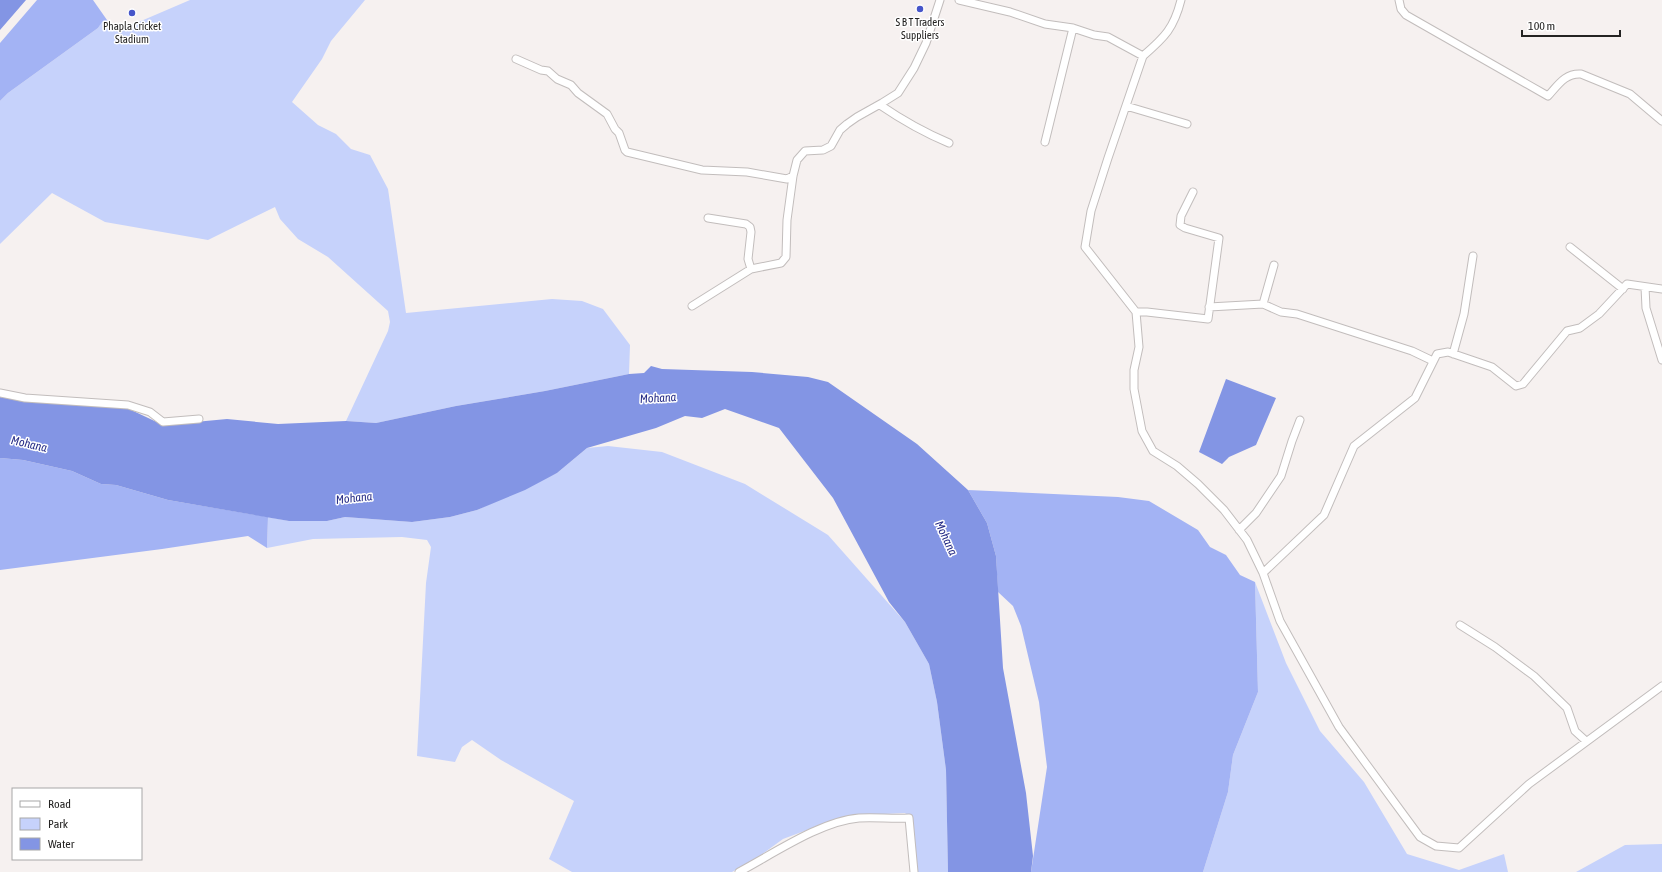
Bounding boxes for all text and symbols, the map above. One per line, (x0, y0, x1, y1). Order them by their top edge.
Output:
marker: S B T Traders Suppliers (915, 4, 925, 14)
marker: Phapla Cricket Stadium (127, 8, 137, 18)
scale bar (1522, 12, 1620, 38)
place label: S B T Traders Suppliers (896, 16, 945, 41)
text: 100 m (1528, 19, 1555, 33)
place label: Phapla Cricket Stadium (103, 20, 161, 45)
water label: Mohana (639, 390, 677, 406)
water label: Mohana (10, 433, 49, 455)
water label: Mohana (335, 489, 373, 507)
water label: Mohana (932, 519, 960, 558)
legend (12, 788, 142, 860)
text: Road (48, 797, 71, 811)
text: Park (48, 817, 69, 831)
text: Water (48, 837, 75, 851)

